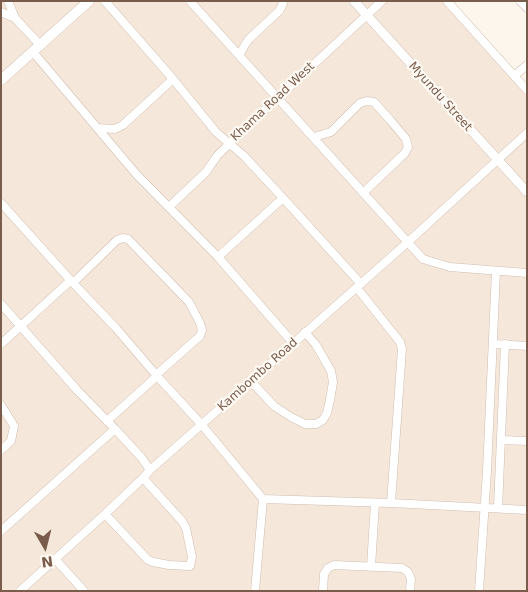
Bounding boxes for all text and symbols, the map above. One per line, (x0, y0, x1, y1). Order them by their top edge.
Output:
street label: Myundu Street (405, 59, 475, 135)
street label: Khama Road West (228, 60, 318, 144)
street label: Kambombo Road (215, 335, 301, 415)
north arrow (20, 522, 70, 572)
text: N (40, 553, 54, 571)

